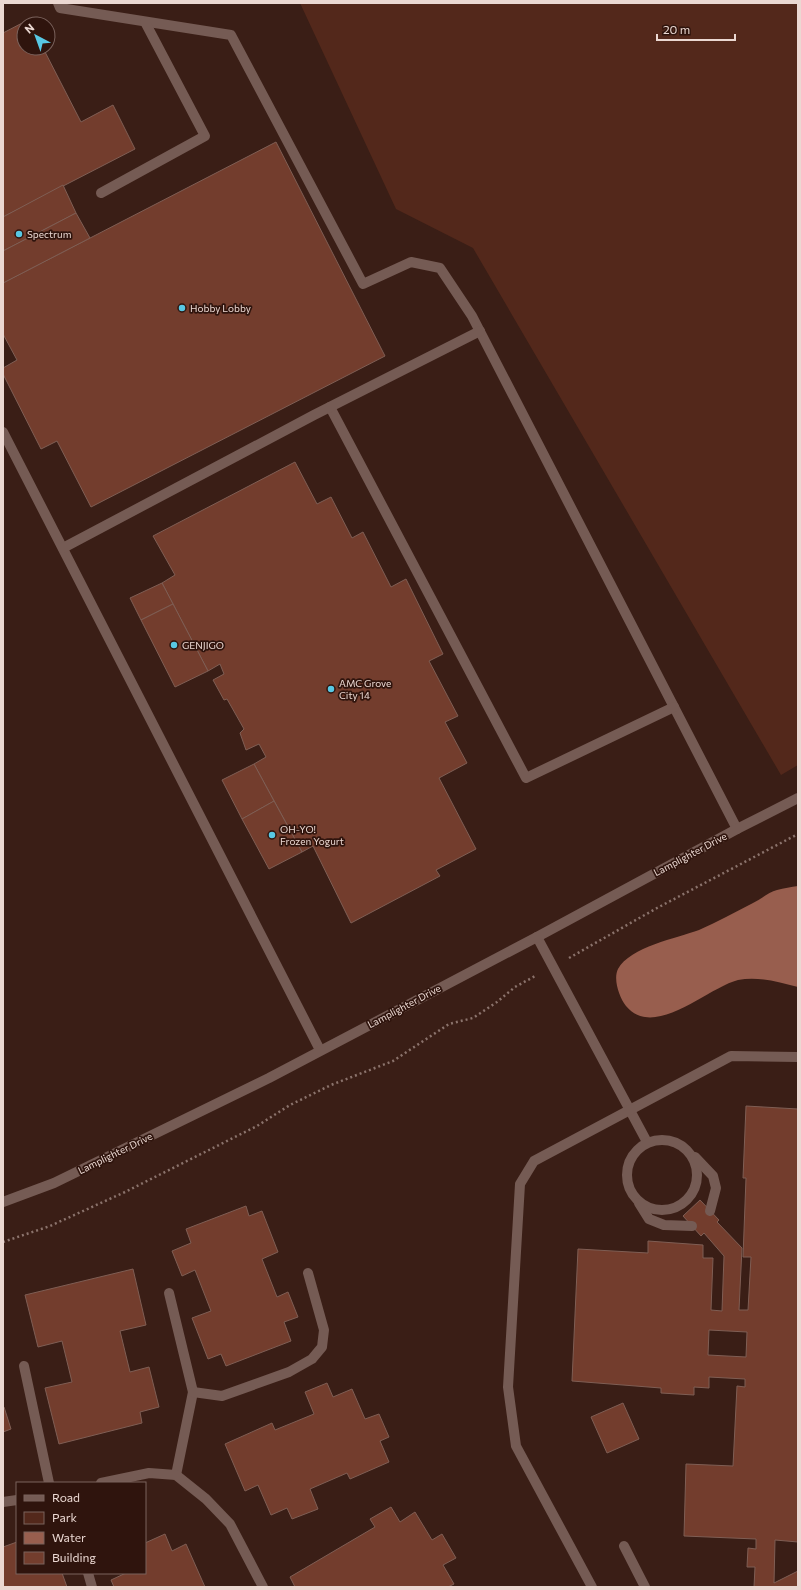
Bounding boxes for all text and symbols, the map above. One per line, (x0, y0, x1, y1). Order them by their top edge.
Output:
north arrow (16, 16, 56, 56)
scale bar (657, 16, 735, 42)
text: N (22, 20, 36, 36)
text: 20 m (663, 22, 690, 36)
place label: Spectrum (27, 228, 71, 240)
marker: Spectrum (14, 229, 24, 239)
place label: Hobby Lobby (190, 302, 251, 314)
marker: Hobby Lobby (177, 303, 187, 313)
place label: GENJIGO (182, 639, 224, 651)
marker: GENJIGO (169, 640, 179, 650)
place label: AMC Grove City 14 (339, 677, 391, 701)
marker: AMC Grove City 14 (326, 684, 336, 694)
place label: OH-YO! Frozen Yogurt (280, 823, 344, 847)
marker: OH-YO! Frozen Yogurt (267, 830, 277, 840)
street label: Lamplighter Drive (651, 830, 729, 878)
street label: Lamplighter Drive (365, 982, 443, 1030)
street label: Lamplighter Drive (76, 1130, 154, 1176)
legend (16, 1482, 146, 1574)
text: Road (52, 1490, 80, 1504)
text: Park (52, 1510, 78, 1524)
text: Water (52, 1530, 86, 1544)
text: Building (52, 1550, 96, 1564)

